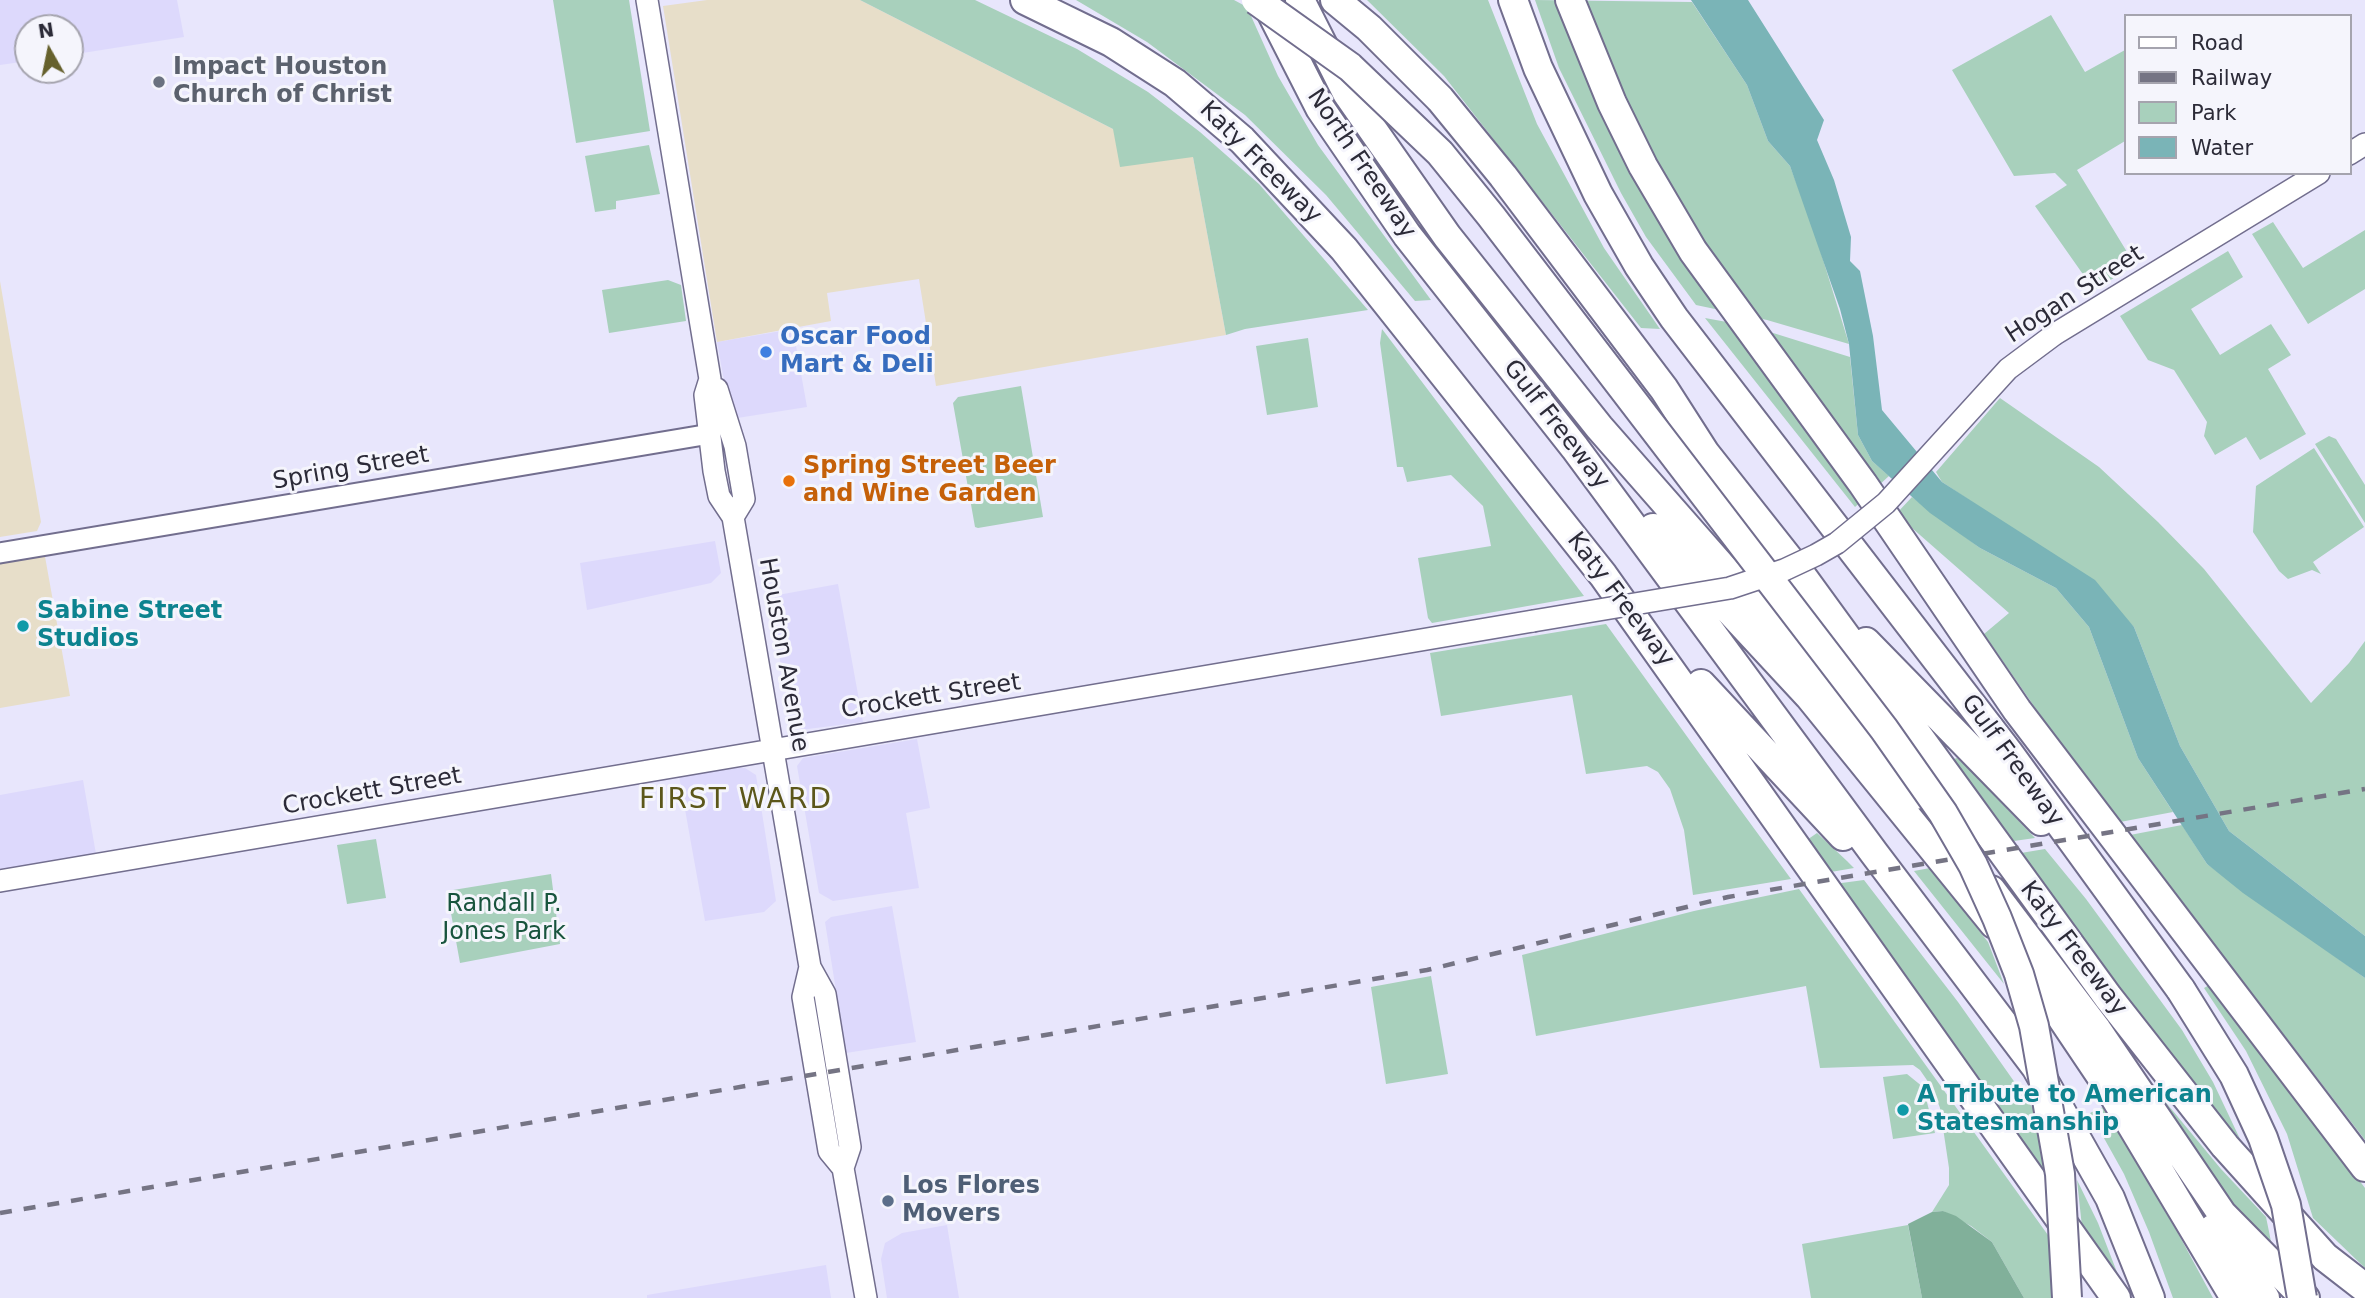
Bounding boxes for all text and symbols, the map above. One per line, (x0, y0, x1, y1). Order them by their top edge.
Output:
north arrow (14, 14, 84, 84)
legend (2124, 14, 2351, 175)
text: N (36, 18, 56, 42)
text: Road (2191, 31, 2244, 55)
place label: Impact Houston Church of Christ (173, 54, 392, 110)
text: Railway (2191, 66, 2272, 90)
marker: Impact Houston Church of Christ (151, 74, 167, 90)
street label: North Freeway (1300, 84, 1422, 244)
street label: Katy Freeway (1193, 96, 1327, 230)
text: Park (2191, 101, 2236, 125)
text: Water (2191, 136, 2253, 160)
street label: Hogan Street (2001, 240, 2149, 350)
place label: Oscar Food Mart & Deli (780, 324, 934, 380)
marker: Oscar Food Mart & Deli (758, 344, 774, 360)
street label: Gulf Freeway (1497, 355, 1615, 495)
street label: Spring Street (271, 441, 431, 497)
place label: Spring Street Beer and Wine Garden (803, 453, 1056, 509)
marker: Spring Street Beer and Wine Garden (781, 473, 797, 489)
street label: Katy Freeway (1560, 527, 1680, 673)
street label: Houston Avenue (752, 556, 814, 754)
place label: Sabine Street Studios (37, 598, 222, 654)
marker: Sabine Street Studios (15, 618, 31, 634)
street label: Crockett Street (839, 669, 1023, 725)
street label: Gulf Freeway (1954, 689, 2070, 833)
street label: Crockett Street (280, 762, 464, 822)
district label: FIRST WARD (640, 784, 832, 818)
street label: Katy Freeway (2013, 876, 2133, 1022)
park label: Randall P. Jones Park (442, 891, 566, 947)
place label: A Tribute to American Statesmanship (1917, 1082, 2212, 1138)
marker: A Tribute to American Statesmanship (1895, 1102, 1911, 1118)
place label: Los Flores Movers (902, 1173, 1040, 1229)
marker: Los Flores Movers (880, 1193, 896, 1209)

